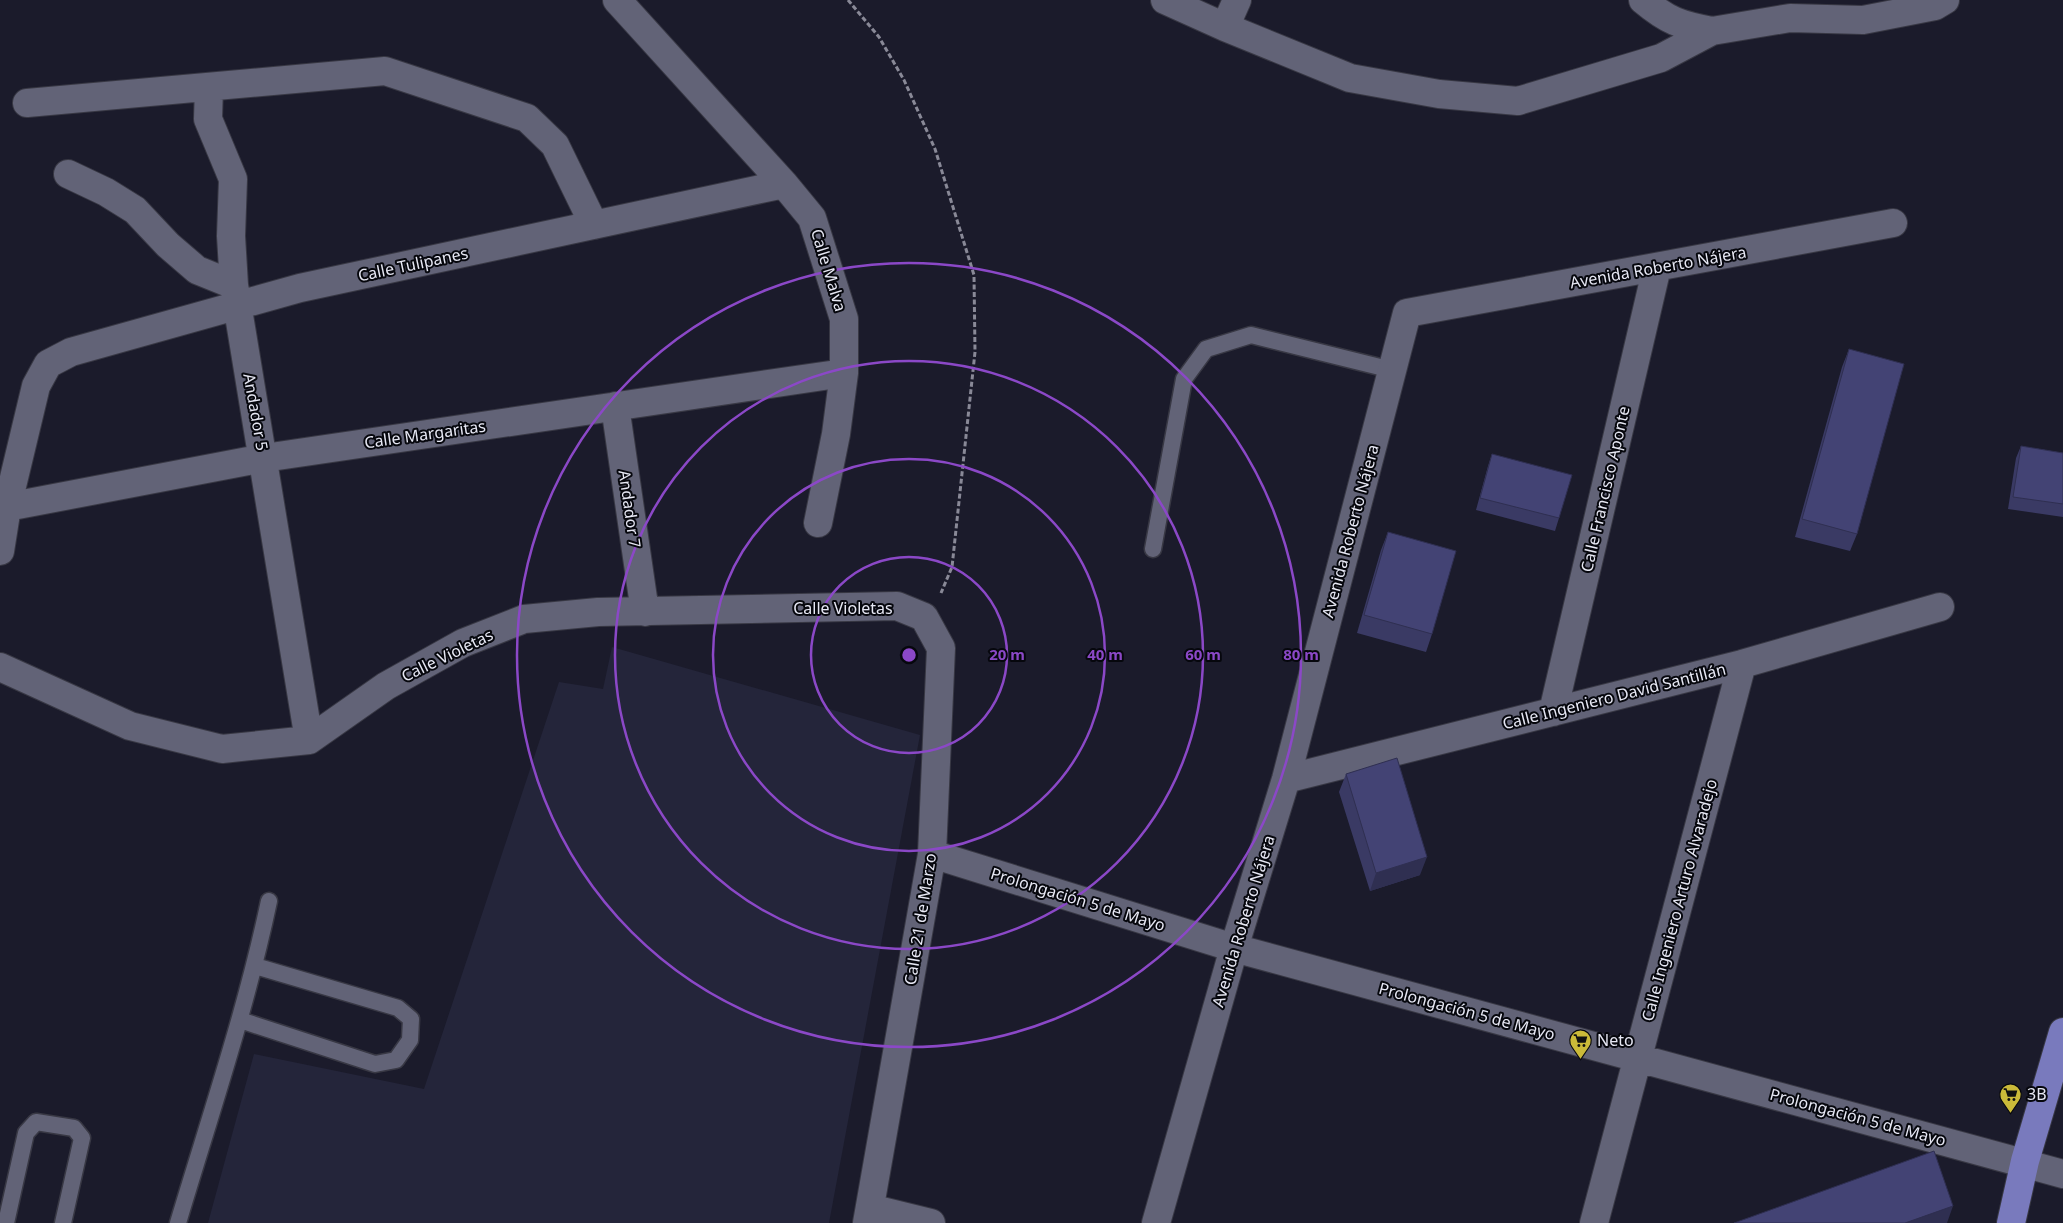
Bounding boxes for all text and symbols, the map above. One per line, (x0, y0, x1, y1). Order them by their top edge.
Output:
street label: Calle Malva (806, 226, 852, 314)
street label: Avenida Roberto Nájera (1568, 241, 1748, 293)
street label: Calle Tulipanes (356, 242, 470, 286)
street label: Andador 5 (238, 371, 274, 453)
street label: Calle Francisco Aponte (1575, 404, 1635, 574)
street label: Calle Margaritas (363, 415, 487, 453)
street label: Avenida Roberto Nájera (1316, 442, 1384, 620)
street label: Andador 7 (614, 469, 646, 549)
street label: Calle Violetas (793, 597, 893, 619)
street label: Calle Violetas (397, 623, 497, 687)
text: 20 m (989, 644, 1025, 664)
text: 40 m (1087, 644, 1123, 664)
text: 60 m (1185, 644, 1221, 664)
text: 80 m (1283, 644, 1319, 664)
centre of rings (900, 646, 918, 664)
street label: Calle Ingeniero David Santillán (1500, 658, 1728, 734)
street label: Calle Ingeniero Arturo Alvaradejo (1636, 776, 1722, 1024)
street label: Avenida Roberto Nájera (1206, 832, 1280, 1010)
street label: Calle 21 de Marzo (899, 851, 941, 987)
street label: Prolongación 5 de Mayo (988, 862, 1168, 936)
street label: Prolongación 5 de Mayo (1377, 977, 1557, 1045)
supermarket icon: Neto (1569, 1028, 1593, 1059)
place label: Neto (1597, 1029, 1634, 1051)
supermarket icon: 3B (1999, 1082, 2023, 1113)
street label: Prolongación 5 de Mayo (1768, 1083, 1948, 1151)
place label: 3B (2027, 1083, 2047, 1105)

